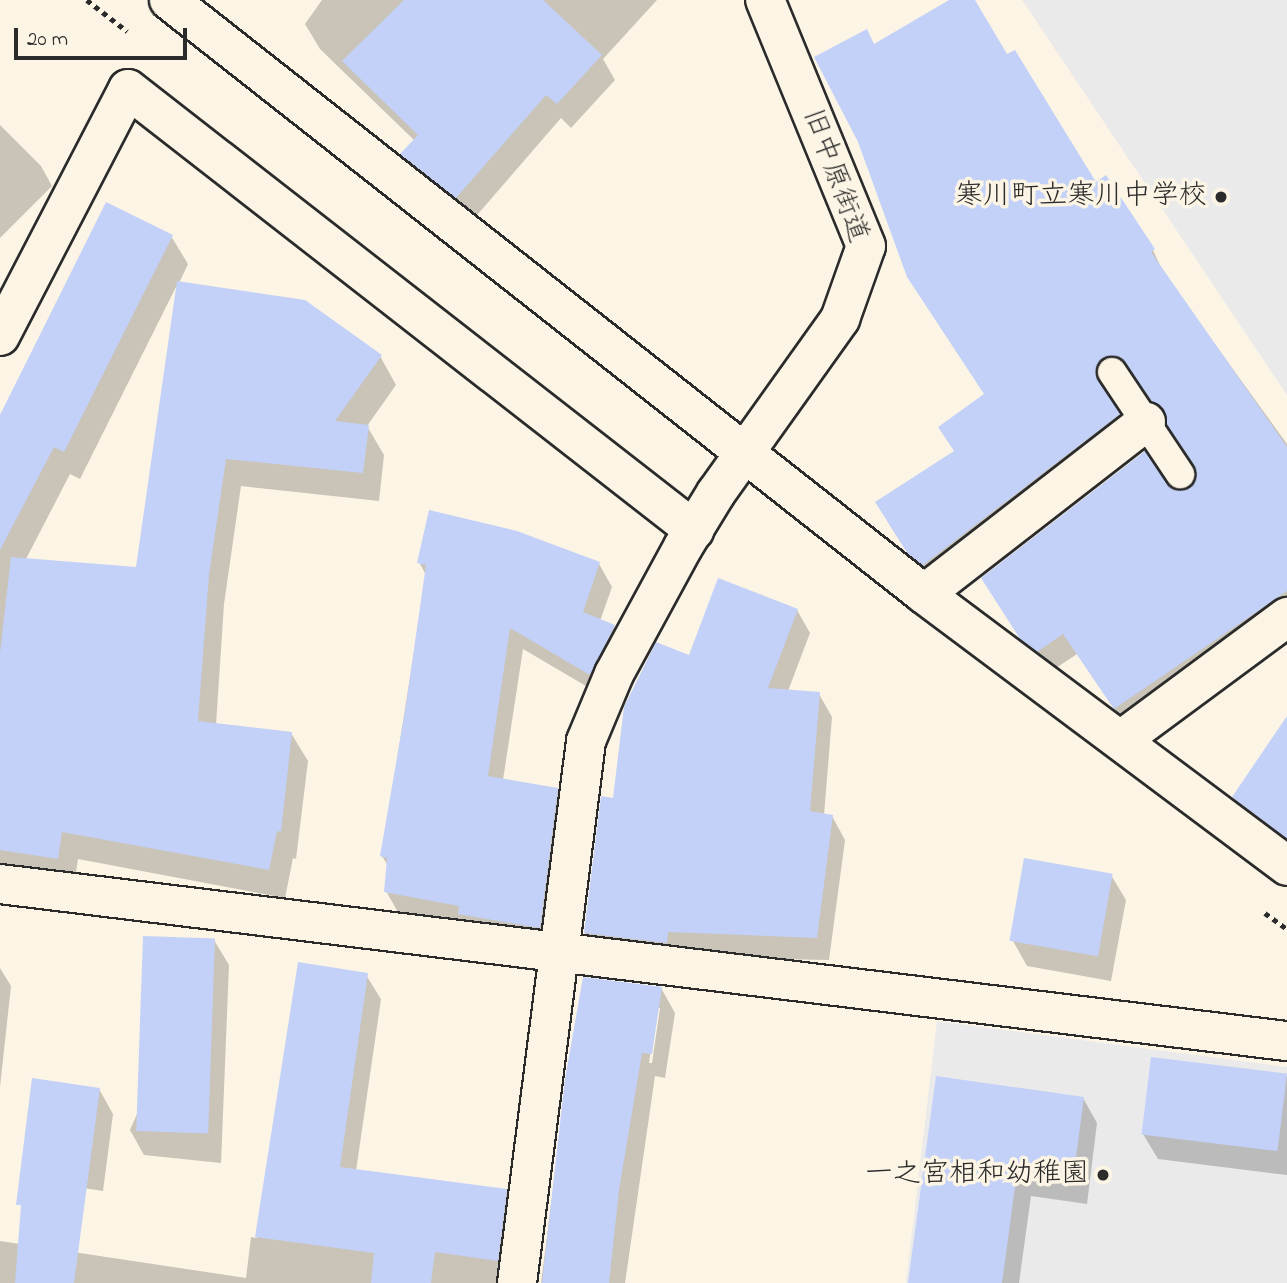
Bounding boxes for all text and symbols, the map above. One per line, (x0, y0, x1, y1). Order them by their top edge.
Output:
scale bar (18, 14, 191, 58)
text: 20 m (27, 25, 68, 55)
street label: 旧中原街道 (794, 104, 874, 248)
place label: 寒川町立寒川中学校 (955, 180, 1207, 214)
marker: 寒川町立寒川中学校 (1213, 189, 1229, 205)
place label: 一之宮相和幼稚園 (865, 1158, 1089, 1192)
marker: 一之宮相和幼稚園 (1095, 1167, 1111, 1183)

